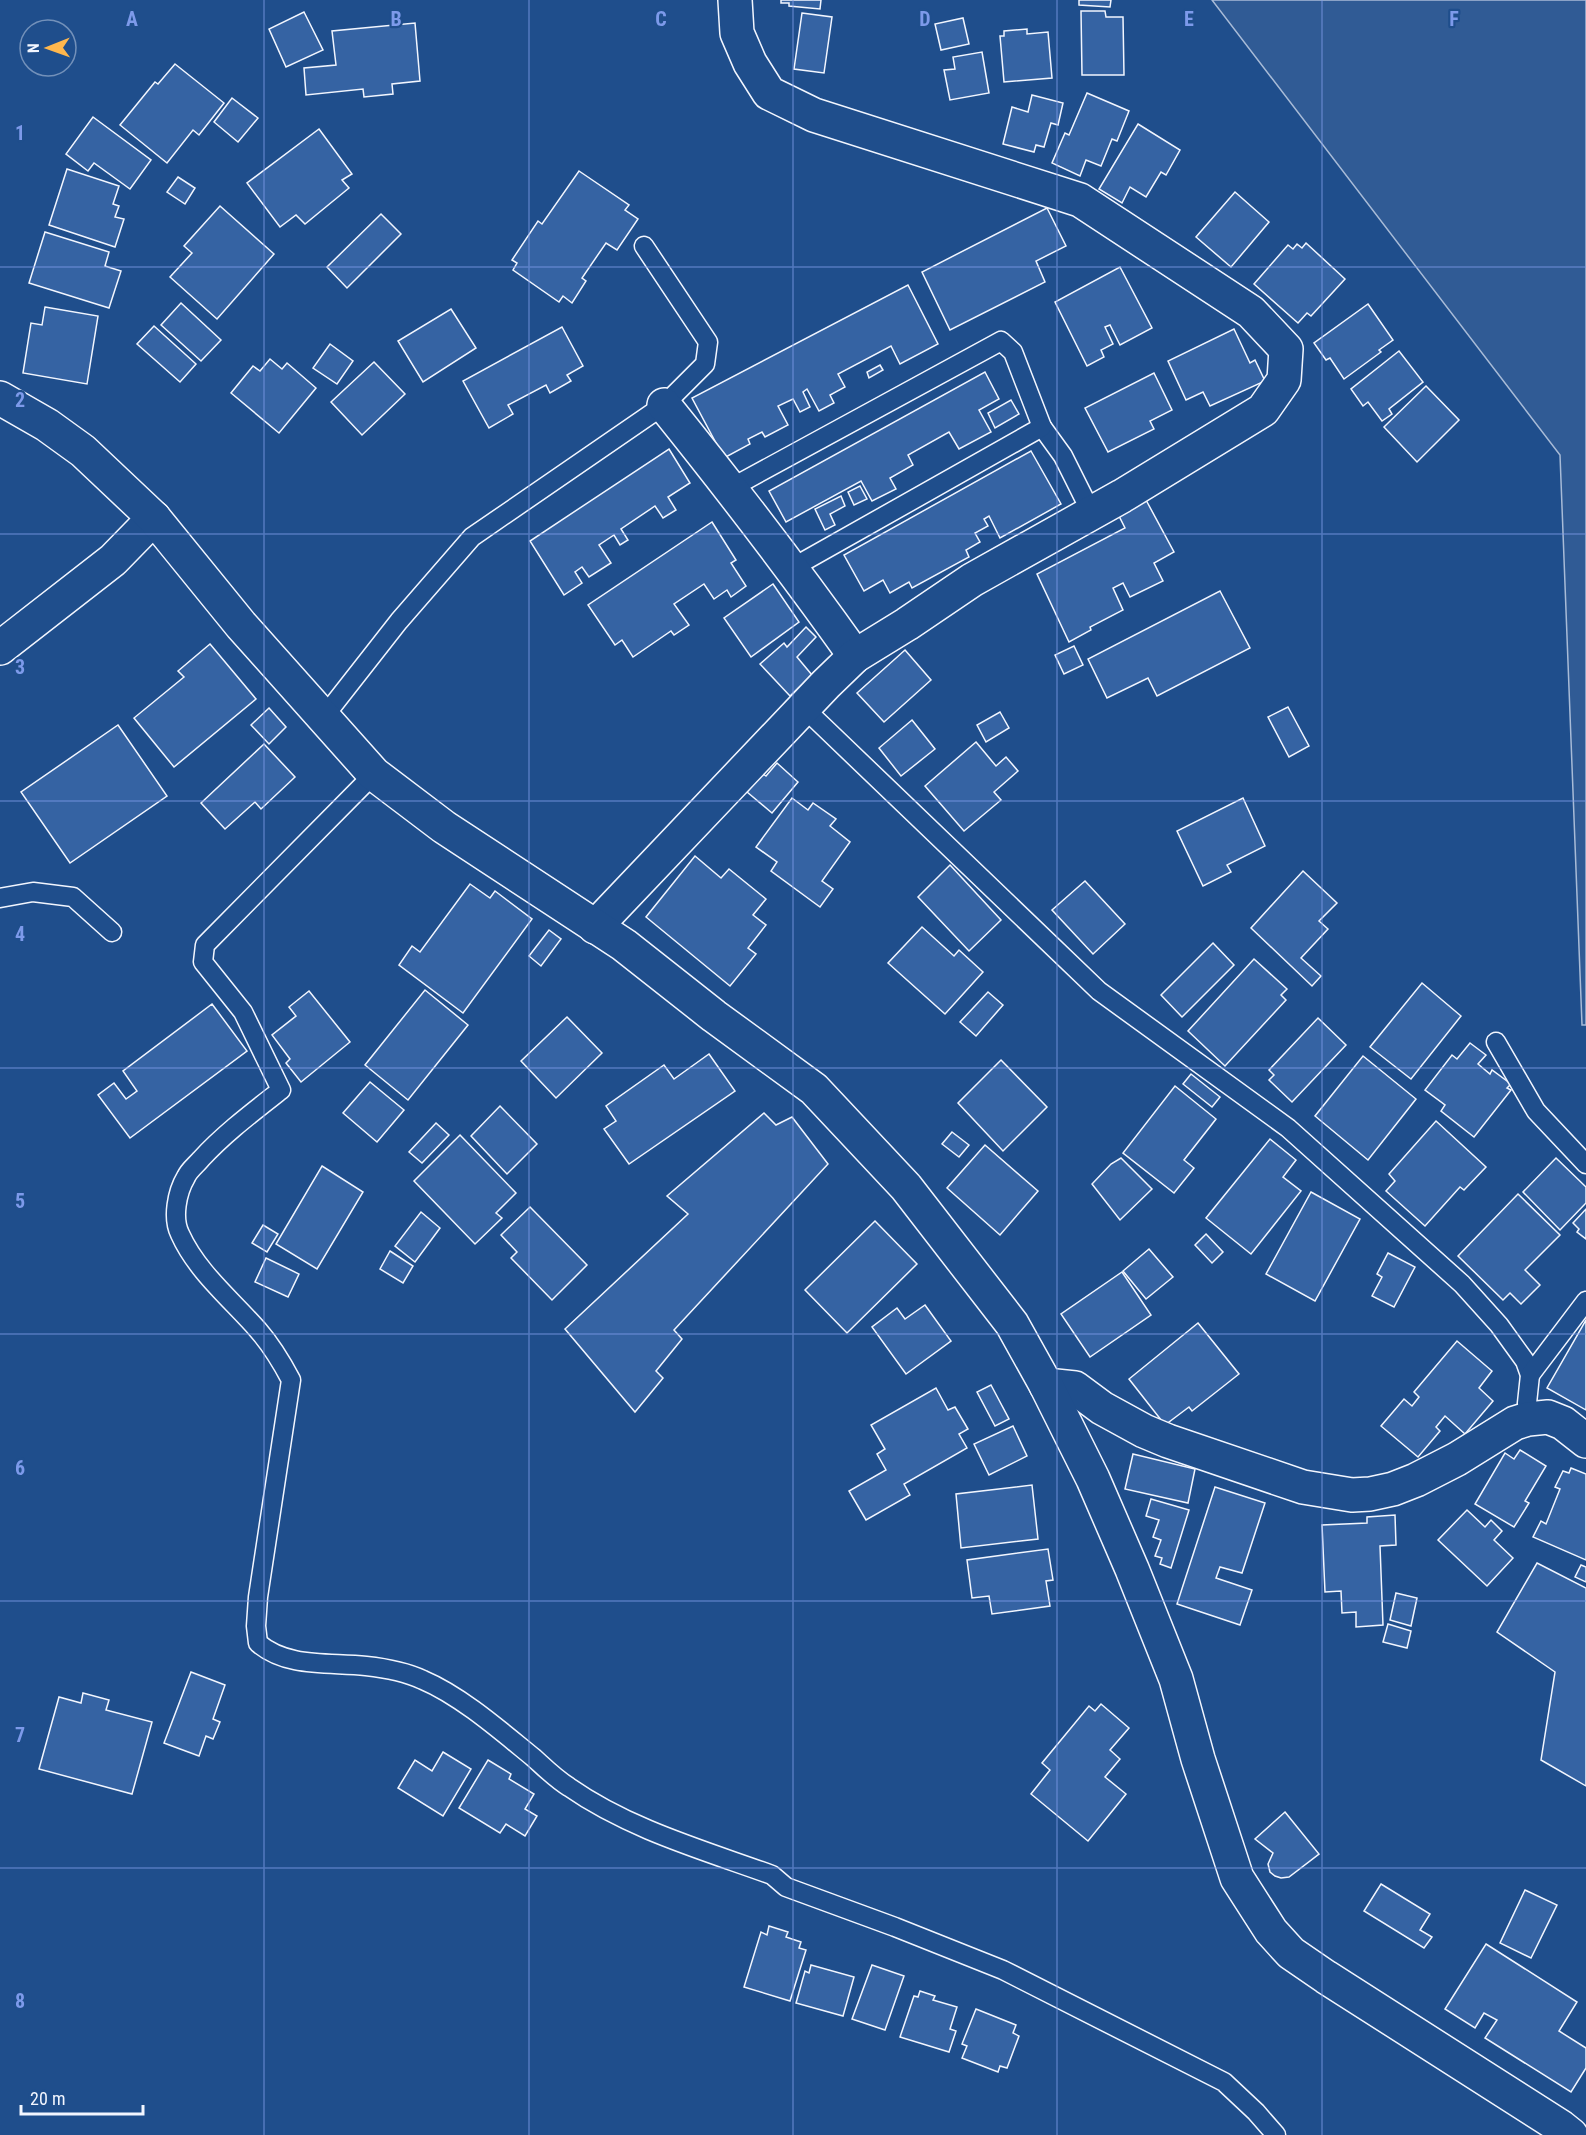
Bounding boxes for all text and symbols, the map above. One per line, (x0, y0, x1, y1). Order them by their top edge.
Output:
text: A (126, 7, 138, 31)
text: B (390, 7, 402, 31)
text: C (655, 7, 667, 31)
text: D (919, 7, 931, 31)
text: E (1184, 7, 1194, 31)
text: F (1449, 7, 1459, 31)
north arrow (18, 18, 78, 78)
text: N (24, 43, 43, 53)
text: 1 (15, 121, 25, 145)
text: 2 (15, 388, 25, 412)
text: 3 (15, 655, 25, 679)
text: 4 (15, 922, 25, 946)
text: 5 (15, 1189, 25, 1213)
text: 6 (15, 1456, 25, 1480)
text: 7 (15, 1723, 25, 1747)
text: 8 (15, 1989, 25, 2013)
scale bar (21, 2078, 142, 2116)
text: 20 m (30, 2088, 65, 2109)

